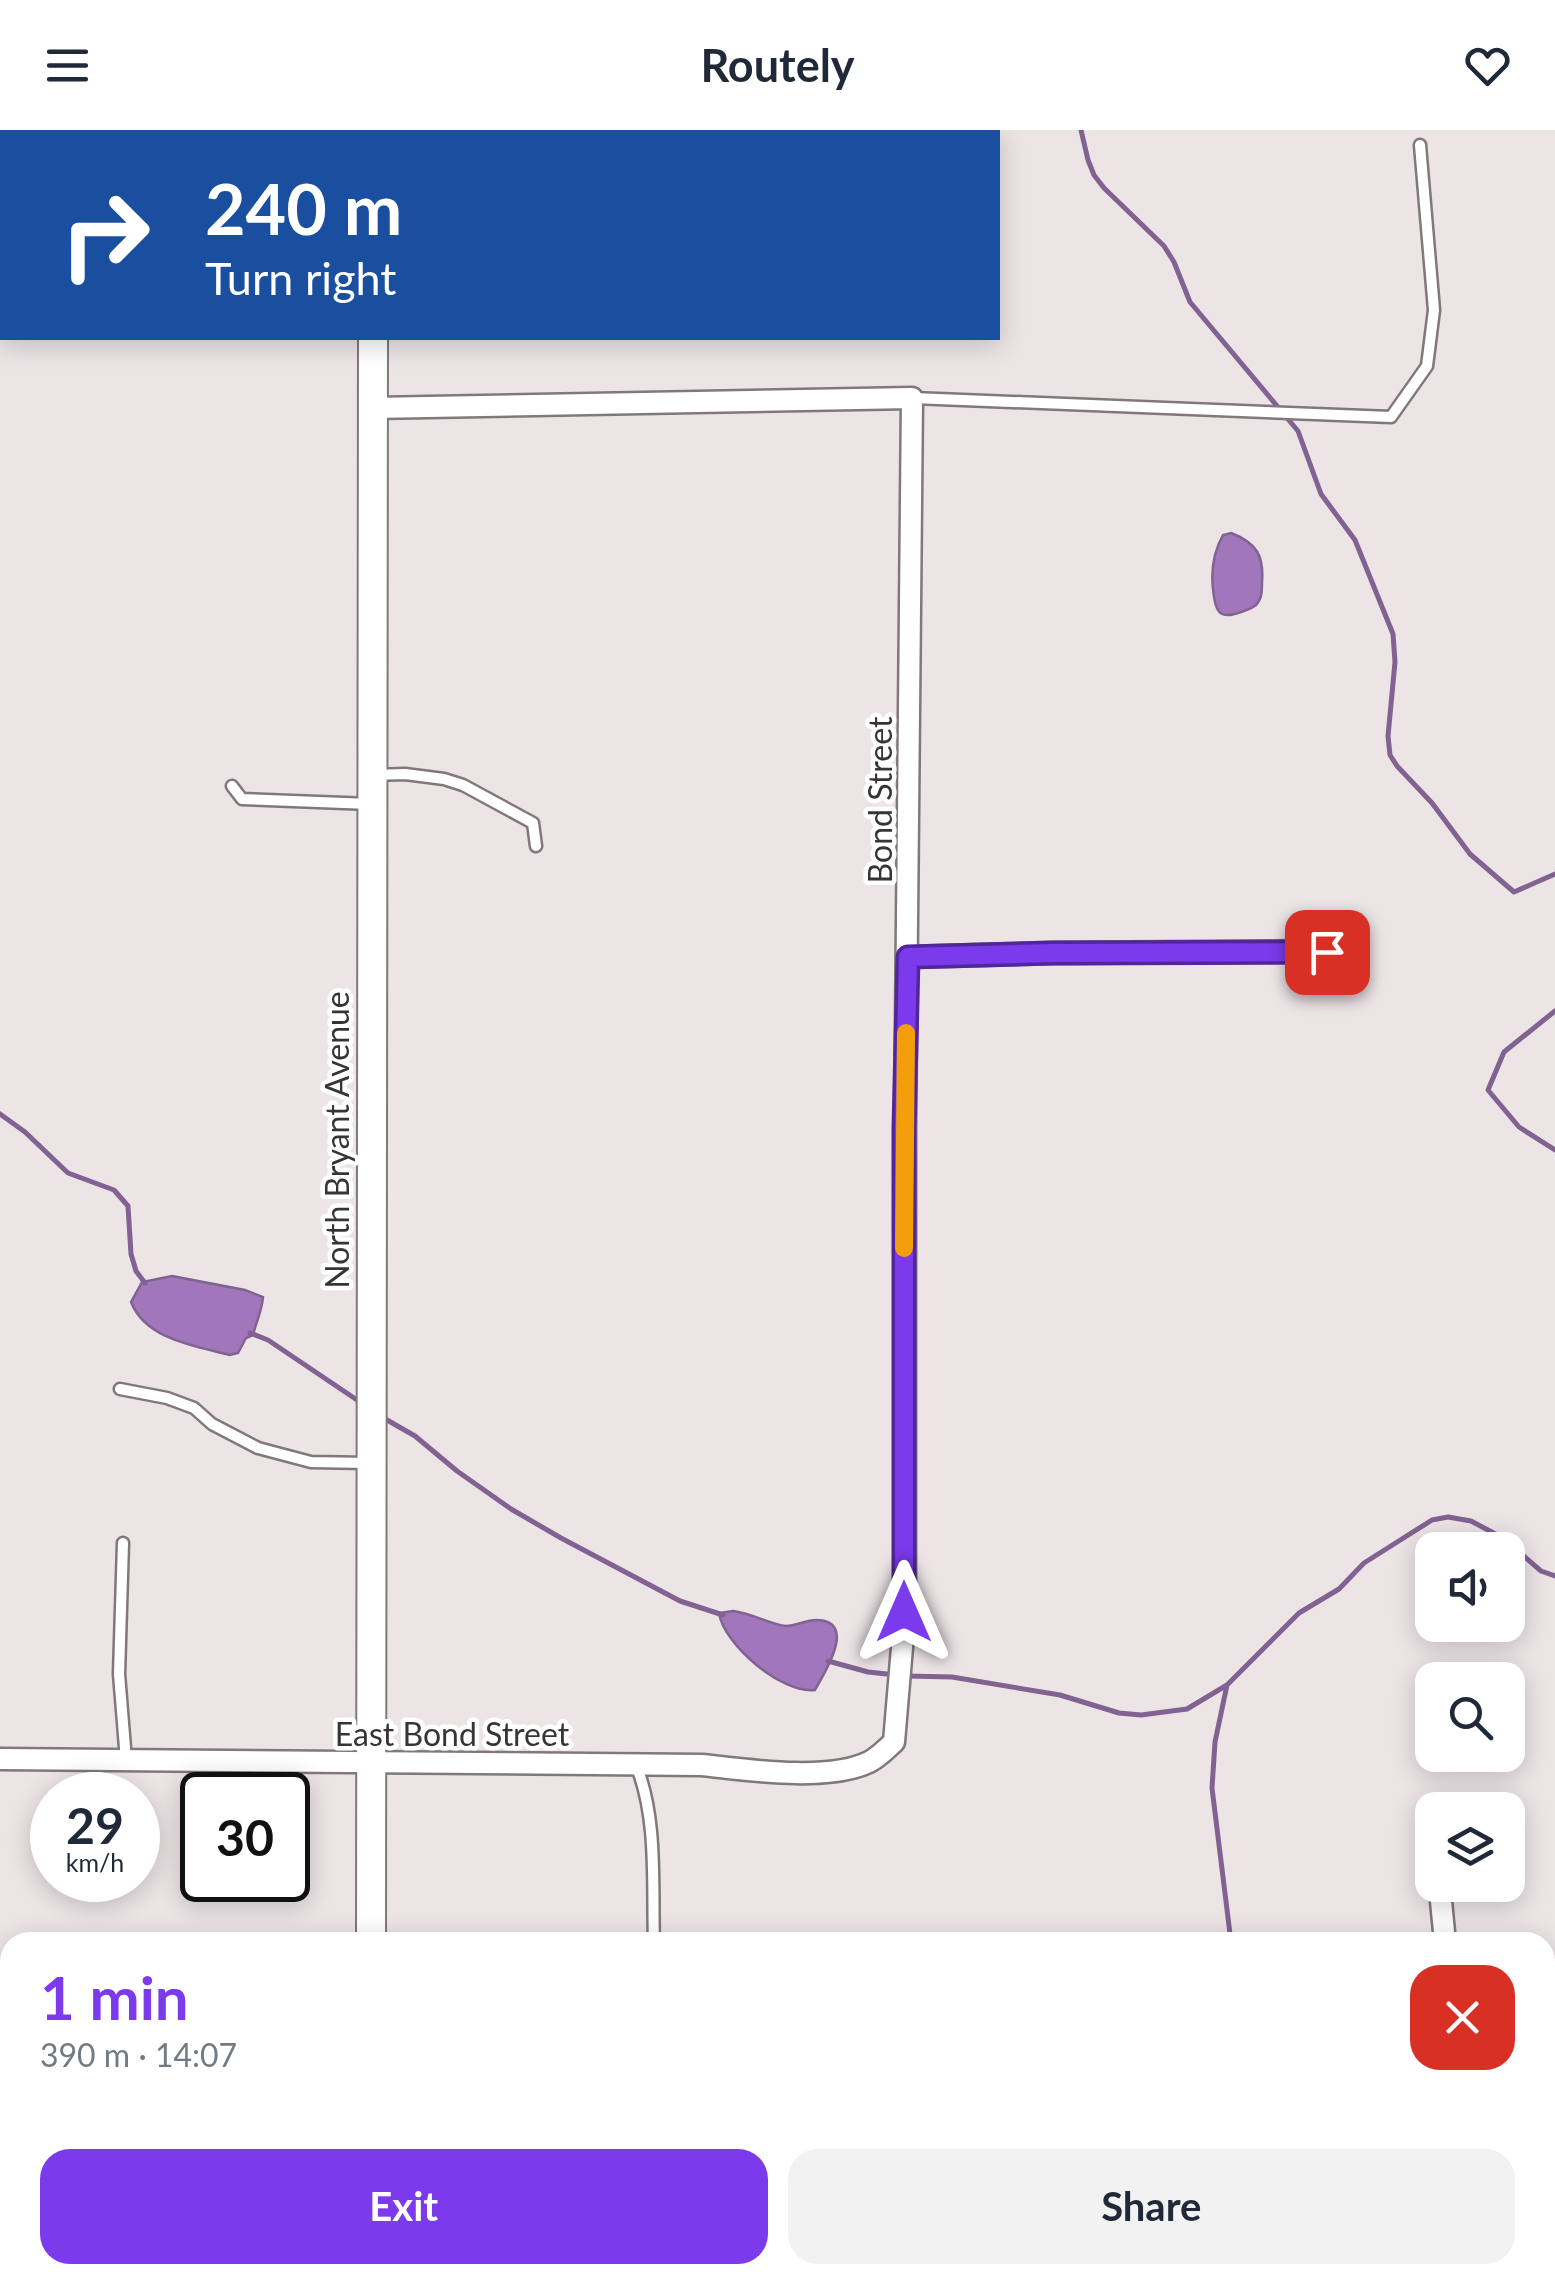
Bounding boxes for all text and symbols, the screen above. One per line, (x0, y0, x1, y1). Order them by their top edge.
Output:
icon: menu (40, 38, 95, 93)
text: Routely (700, 38, 855, 92)
icon: heart (1460, 38, 1515, 93)
text: 240 m (205, 166, 402, 250)
icon: right (40, 170, 170, 300)
text: Turn right (205, 251, 396, 305)
street label: Bond Street (860, 716, 899, 883)
pin (1285, 910, 1370, 995)
icon: arrive (1300, 925, 1355, 980)
street label: North Bryant Avenue (317, 991, 356, 1289)
map controls (1415, 1532, 1525, 1902)
button: sound (1415, 1532, 1525, 1642)
position arrow (852, 1560, 956, 1664)
button: search (1415, 1662, 1525, 1772)
street label: East Bond Street (335, 1714, 570, 1753)
speed limit sign: 30 (180, 1772, 310, 1902)
button: layers (1415, 1792, 1525, 1902)
text: 29 (66, 1795, 124, 1855)
text: km/h (66, 1847, 124, 1877)
text: 1 min (40, 1961, 189, 2033)
button: close (1410, 1965, 1515, 2070)
text: 390 m · 14:07 (40, 2035, 237, 2074)
button: Exit (40, 2149, 768, 2264)
button: Share (788, 2149, 1515, 2264)

